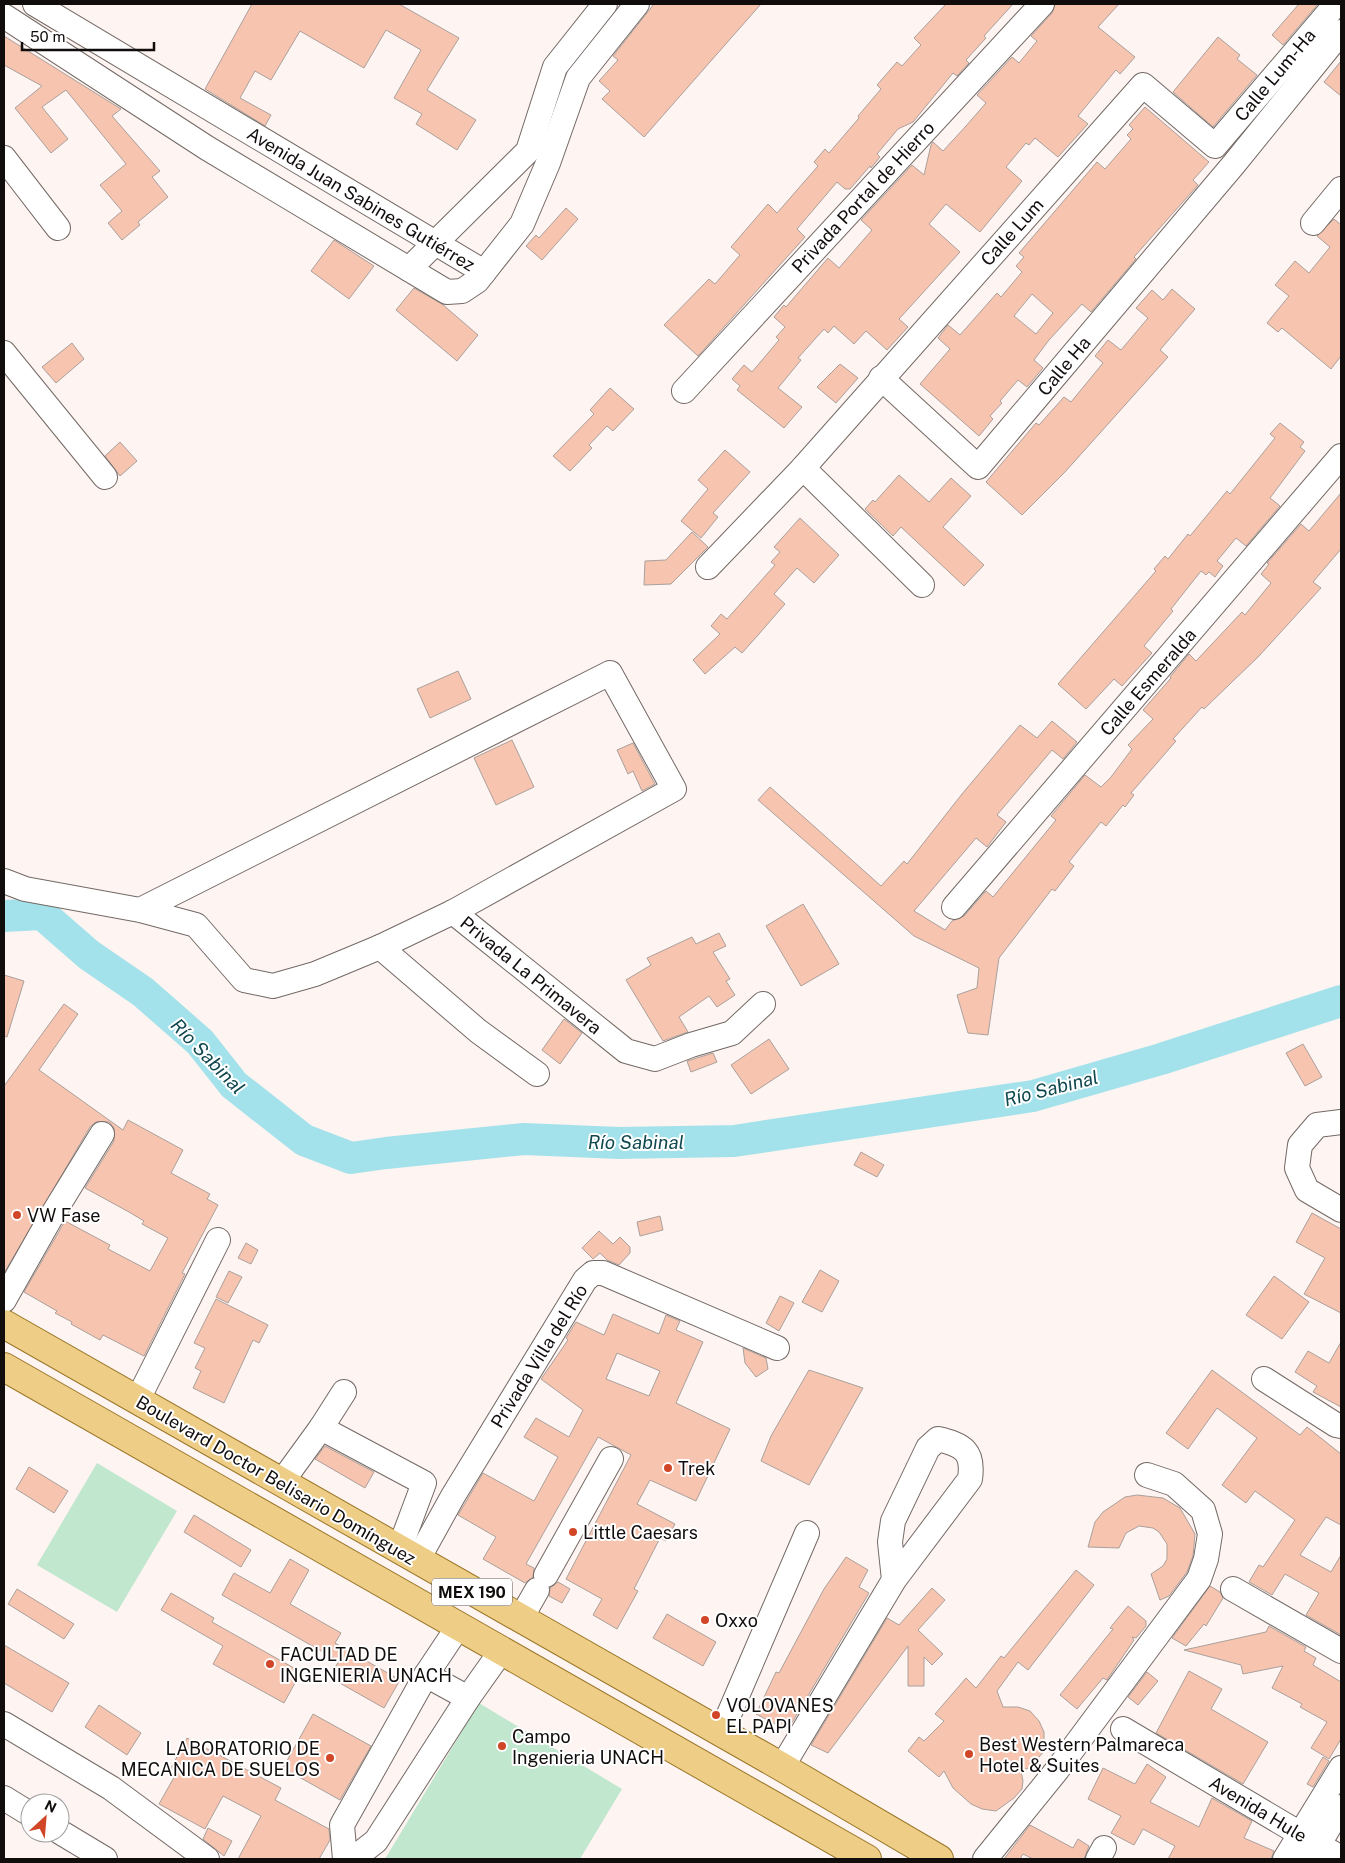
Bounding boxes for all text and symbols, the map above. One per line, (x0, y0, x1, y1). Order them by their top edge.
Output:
scale bar (22, 20, 155, 52)
street label: Calle Lum-Ha (1230, 25, 1320, 125)
text: 50 m (30, 28, 65, 45)
street label: Privada Portal de Hierro (787, 117, 939, 277)
street label: Avenida Juan Sabines Gutiérrez (243, 123, 479, 275)
street label: Calle Lum (976, 194, 1048, 270)
street label: Calle Ha (1033, 332, 1095, 400)
street label: Calle Esmeralda (1096, 624, 1200, 740)
street label: Privada La Primavera (456, 912, 606, 1038)
water label: Río Sabinal (167, 1014, 249, 1098)
water label: Río Sabinal (1002, 1066, 1100, 1110)
water label: Río Sabinal (588, 1131, 684, 1153)
place label: VW Fase (27, 1205, 101, 1226)
marker: VW Fase (11, 1209, 23, 1221)
street label: Privada Villa del Río (486, 1280, 592, 1432)
street label: Boulevard Doctor Belisario Domínguez (132, 1391, 420, 1569)
place label: Trek (678, 1458, 715, 1479)
marker: Trek (662, 1462, 674, 1474)
place label: Little Caesars (583, 1522, 698, 1543)
marker: Little Caesars (567, 1526, 579, 1538)
road number: MEX 190 (432, 1578, 512, 1605)
place label: Oxxo (715, 1610, 758, 1631)
marker: Oxxo (699, 1614, 711, 1626)
place label: FACULTAD DE INGENIERIA UNACH (280, 1644, 452, 1686)
marker: FACULTAD DE INGENIERIA UNACH (264, 1658, 276, 1670)
place label: VOLOVANES EL PAPI (726, 1695, 834, 1737)
marker: VOLOVANES EL PAPI (710, 1709, 722, 1721)
place label: Campo Ingenieria UNACH (512, 1726, 664, 1768)
place label: Best Western Palmareca Hotel & Suites (979, 1734, 1184, 1776)
place label: LABORATORIO DE MECANICA DE SUELOS (121, 1738, 320, 1780)
marker: Campo Ingenieria UNACH (496, 1740, 508, 1752)
marker: Best Western Palmareca Hotel & Suites (963, 1748, 975, 1760)
marker: LABORATORIO DE MECANICA DE SUELOS (324, 1752, 336, 1764)
street label: Avenida Hule (1205, 1772, 1311, 1846)
north arrow (20, 1793, 70, 1843)
text: N (42, 1797, 59, 1816)

